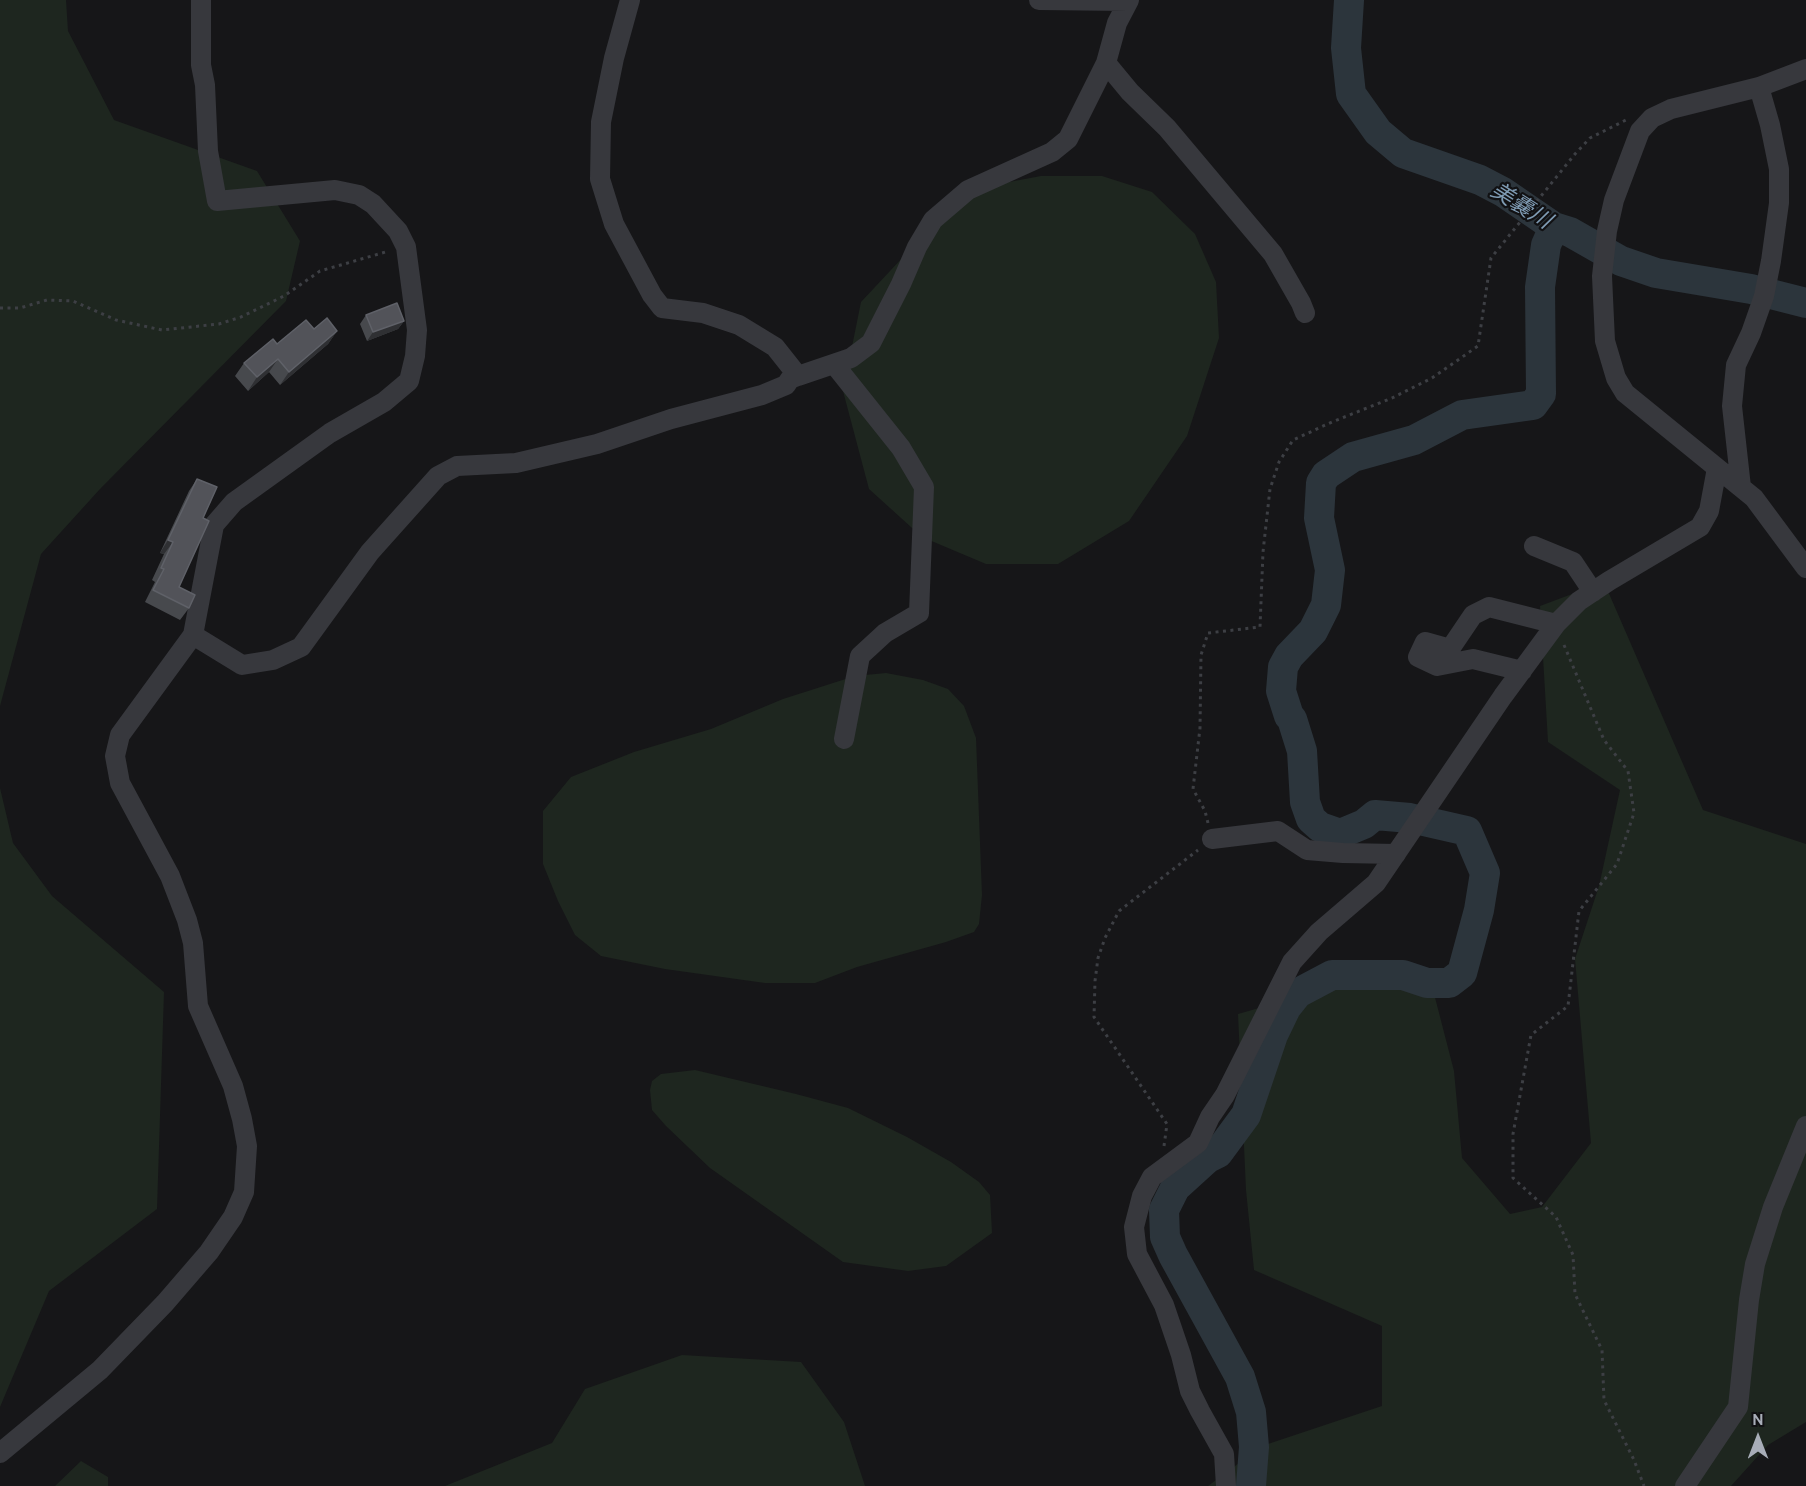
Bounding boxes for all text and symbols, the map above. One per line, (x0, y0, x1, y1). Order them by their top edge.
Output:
water label: 美嚢川 (1486, 177, 1556, 235)
north arrow (1728, 1408, 1788, 1468)
text: N (1752, 1410, 1764, 1429)

